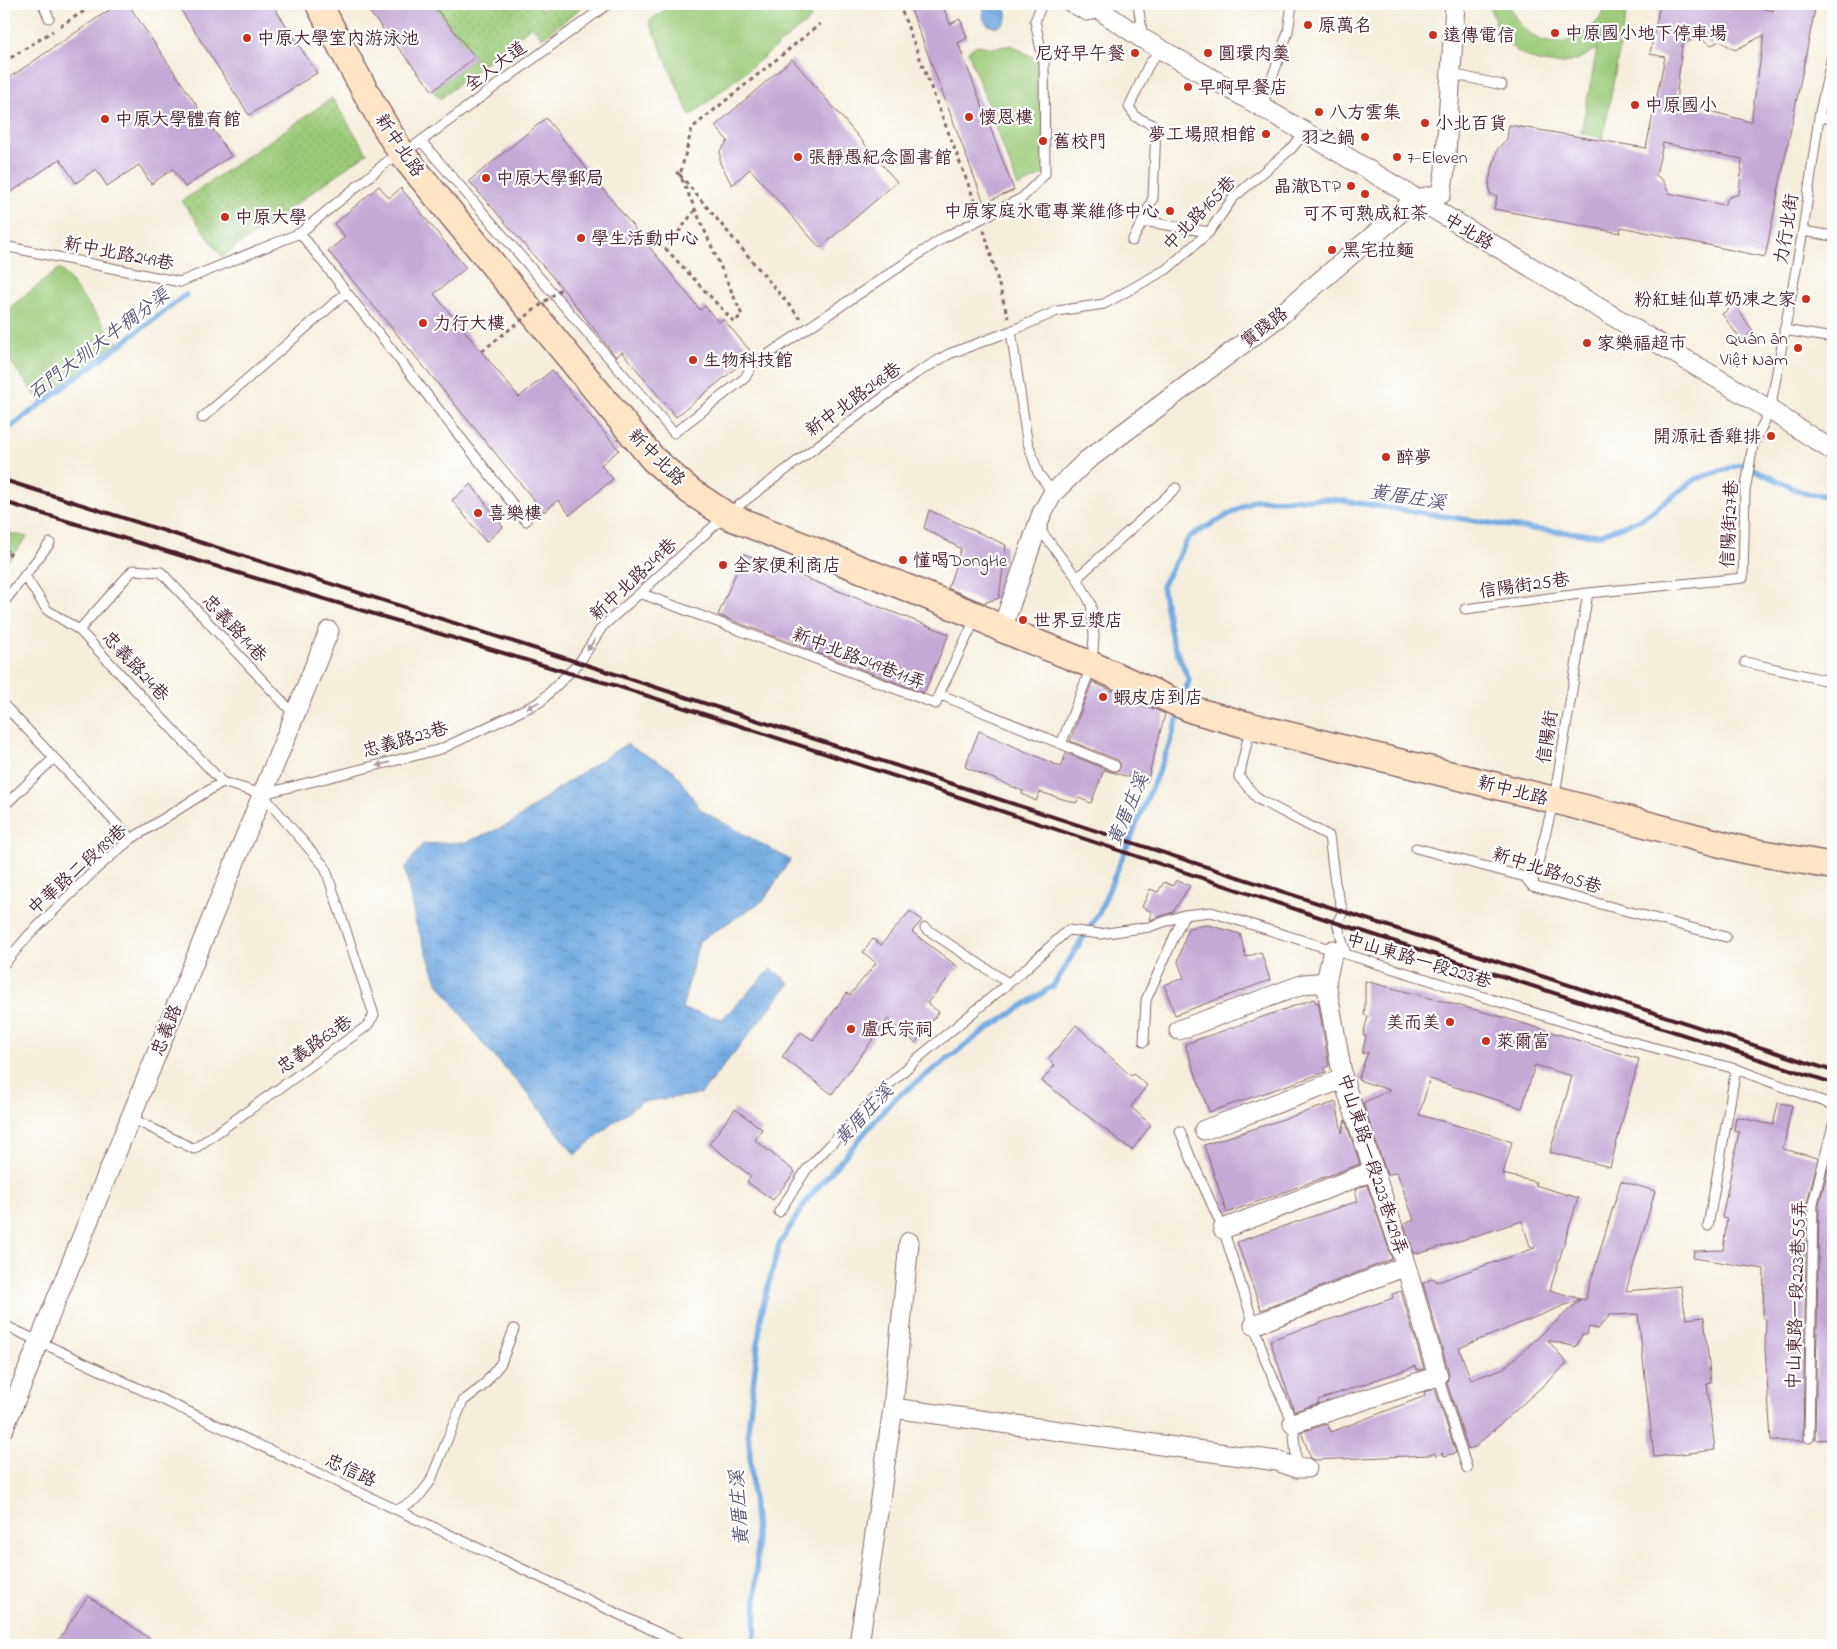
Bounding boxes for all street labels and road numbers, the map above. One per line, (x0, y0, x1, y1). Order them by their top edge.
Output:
street label: 全人大道 (459, 36, 533, 99)
street label: 新中北路 (367, 109, 429, 183)
street label: 中北路165巷 (1158, 171, 1243, 258)
street label: 力行北街 (1770, 192, 1806, 267)
street label: 中北路 (1438, 208, 1498, 258)
street label: 新中北路249巷 (61, 232, 176, 278)
street label: 實踐路 (1236, 302, 1295, 355)
street label: 新中北路248巷 (801, 357, 908, 444)
street label: 新中北路 (621, 424, 690, 493)
street label: 信陽街27巷 (1716, 479, 1746, 569)
street label: 新中北路249巷 (585, 533, 684, 628)
street label: 信陽街25巷 (1477, 568, 1571, 606)
street label: 忠義路14巷 (195, 589, 272, 669)
street label: 新中北路249巷11弄 (788, 622, 929, 697)
street label: 忠義路24巷 (95, 626, 174, 709)
street label: 信陽街 (1532, 709, 1566, 766)
street label: 忠義路23巷 (359, 716, 452, 766)
street label: 新中北路 (1474, 771, 1551, 813)
street label: 中華路二段189巷 (23, 819, 134, 922)
street label: 新中北路105巷 (1488, 842, 1605, 902)
street label: 中山東路一段223巷 (1342, 927, 1495, 996)
street label: 忠義路 (146, 1001, 190, 1061)
street label: 忠義路63巷 (272, 1010, 358, 1081)
street label: 中山東路一段223巷129弄 (1329, 1071, 1413, 1259)
street label: 中山東路一段223巷55弄 (1782, 1200, 1814, 1390)
street label: 忠信路 (320, 1449, 380, 1495)

